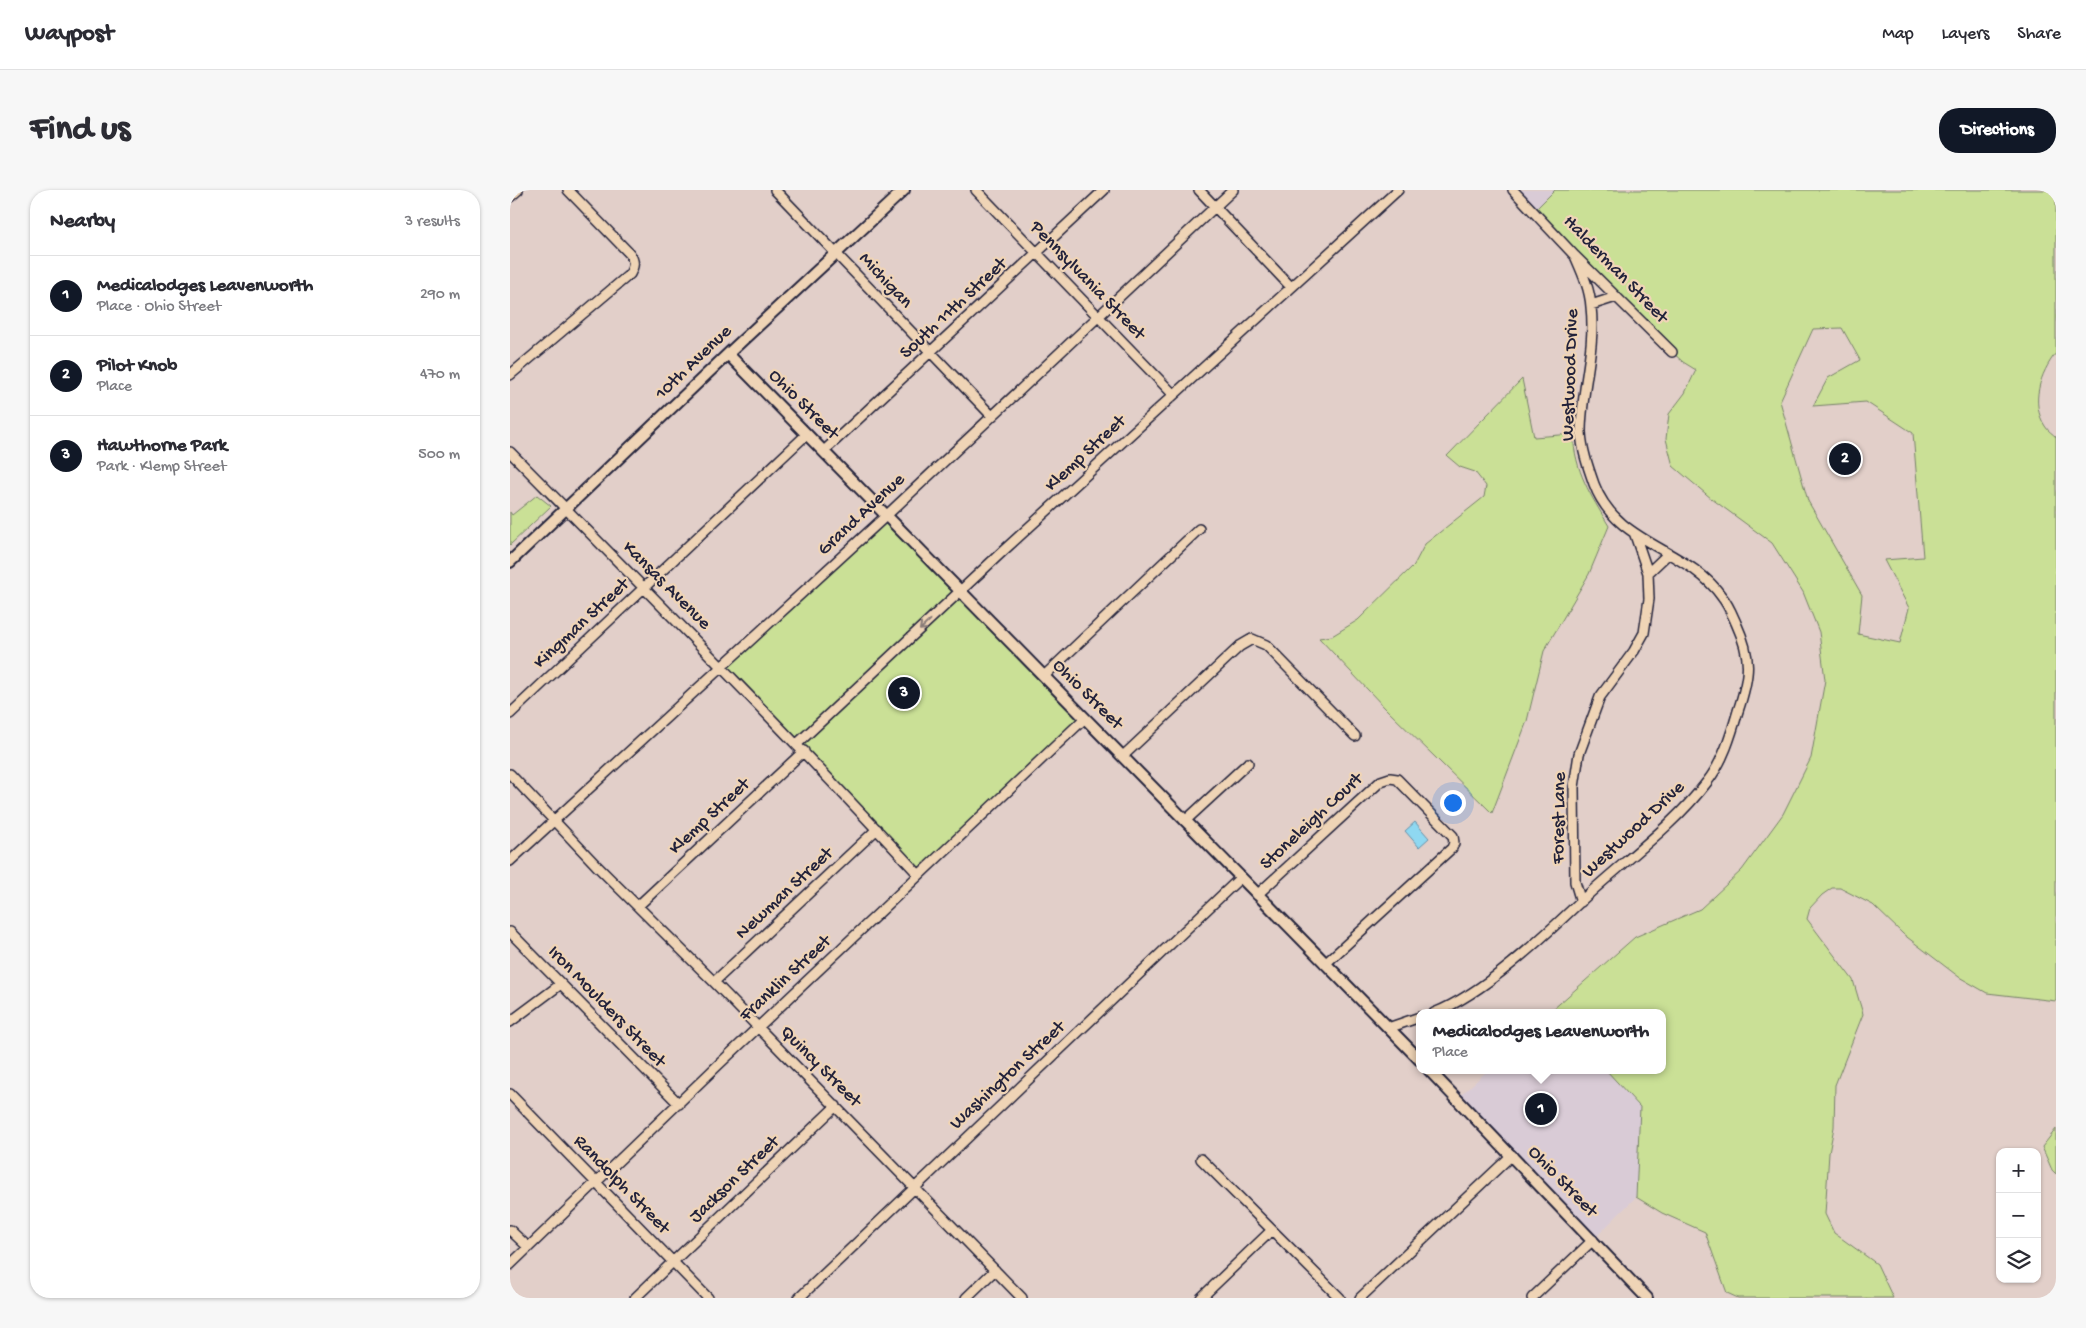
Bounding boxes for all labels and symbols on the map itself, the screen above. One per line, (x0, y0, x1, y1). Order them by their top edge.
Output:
street label: Halderman Street (1558, 211, 1674, 330)
street label: Pennsylvania Street (1024, 216, 1151, 347)
street label: Michigan (853, 248, 917, 314)
street label: South 11th Street (895, 252, 1014, 365)
street label: Westwood Drive (1557, 308, 1585, 441)
street label: 10th Avenue (650, 321, 737, 406)
street label: Ohio Street (763, 365, 845, 447)
street label: Klemp Street (1041, 409, 1133, 497)
pin: 2 (1829, 440, 1861, 478)
street label: Grand Avenue (814, 469, 911, 561)
street label: Kansas Avenue (617, 537, 715, 635)
street label: Kingman Street (529, 572, 636, 674)
one-way arrow (919, 619, 932, 631)
street label: Ohio Street (1047, 655, 1129, 737)
pin: 3 (888, 674, 920, 712)
street label: Stoneleigh Court (1256, 767, 1370, 876)
street label: Klemp Street (665, 772, 757, 860)
street label: Forest Lane (1548, 772, 1572, 865)
street label: Westwood Drive (1578, 776, 1690, 883)
your location (1440, 790, 1466, 816)
street label: Newman Street (731, 841, 840, 945)
street label: Franklin Street (735, 929, 838, 1028)
street label: Iron Moulders Street (542, 941, 672, 1074)
street label: Washington Street (945, 1015, 1072, 1135)
street label: Quincy Street (774, 1021, 867, 1114)
pin: 1 (1525, 1090, 1557, 1128)
street label: Randolph Street (568, 1130, 676, 1241)
street label: Jackson Street (685, 1130, 787, 1229)
street label: Ohio Street (1522, 1141, 1603, 1224)

